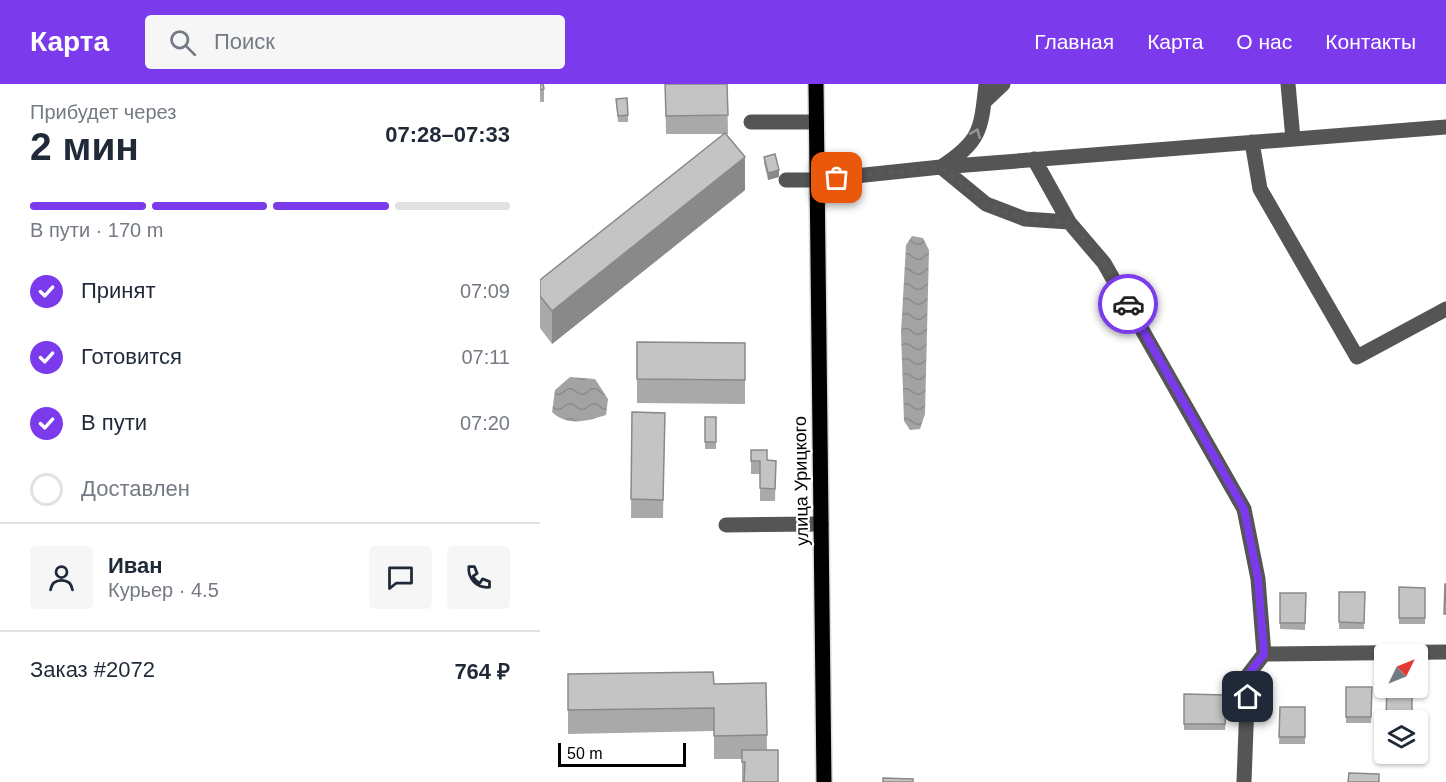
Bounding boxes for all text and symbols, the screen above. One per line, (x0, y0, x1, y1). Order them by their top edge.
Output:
search box (145, 15, 565, 69)
text: Карта (30, 26, 109, 57)
icon: search (166, 26, 199, 59)
text: Поиск (214, 29, 275, 54)
text: Главная (1034, 30, 1114, 53)
text: Карта (1147, 30, 1203, 53)
text: О нас (1236, 30, 1292, 53)
text: Контакты (1325, 30, 1416, 53)
text: Прибудет через (30, 101, 176, 123)
text: 07:28–07:33 (385, 122, 510, 147)
text: 2 мин (30, 125, 139, 168)
one-way arrow (969, 129, 981, 140)
pin (811, 152, 862, 203)
icon: bag (820, 161, 853, 194)
text: В пути · 170 m (30, 219, 163, 241)
courier (1098, 274, 1158, 334)
icon: check (30, 275, 63, 308)
text: Принят (81, 278, 155, 303)
text: 07:09 (460, 280, 510, 302)
icon: car (1112, 288, 1145, 321)
icon: check (30, 341, 63, 374)
text: Готовится (81, 344, 182, 369)
text: 07:11 (461, 346, 510, 368)
icon: check (30, 407, 63, 440)
text: В пути (81, 410, 147, 435)
text: 07:20 (460, 412, 510, 434)
street label: улица Урицкого (790, 416, 812, 546)
text: Доставлен (81, 476, 190, 501)
button: person (30, 546, 93, 609)
button: chat (369, 546, 432, 609)
button: phone (447, 546, 510, 609)
text: Иван (108, 553, 163, 578)
text: Курьер · 4.5 (108, 579, 219, 601)
north arrow (1374, 644, 1428, 698)
map controls (1374, 644, 1428, 764)
text: Заказ #2072 (30, 657, 155, 682)
text: 764 ₽ (454, 659, 510, 684)
pin (1222, 671, 1273, 722)
icon: home (1231, 680, 1264, 713)
button: layers (1374, 710, 1428, 764)
scale bar (558, 740, 686, 768)
text: 50 m (567, 745, 603, 762)

